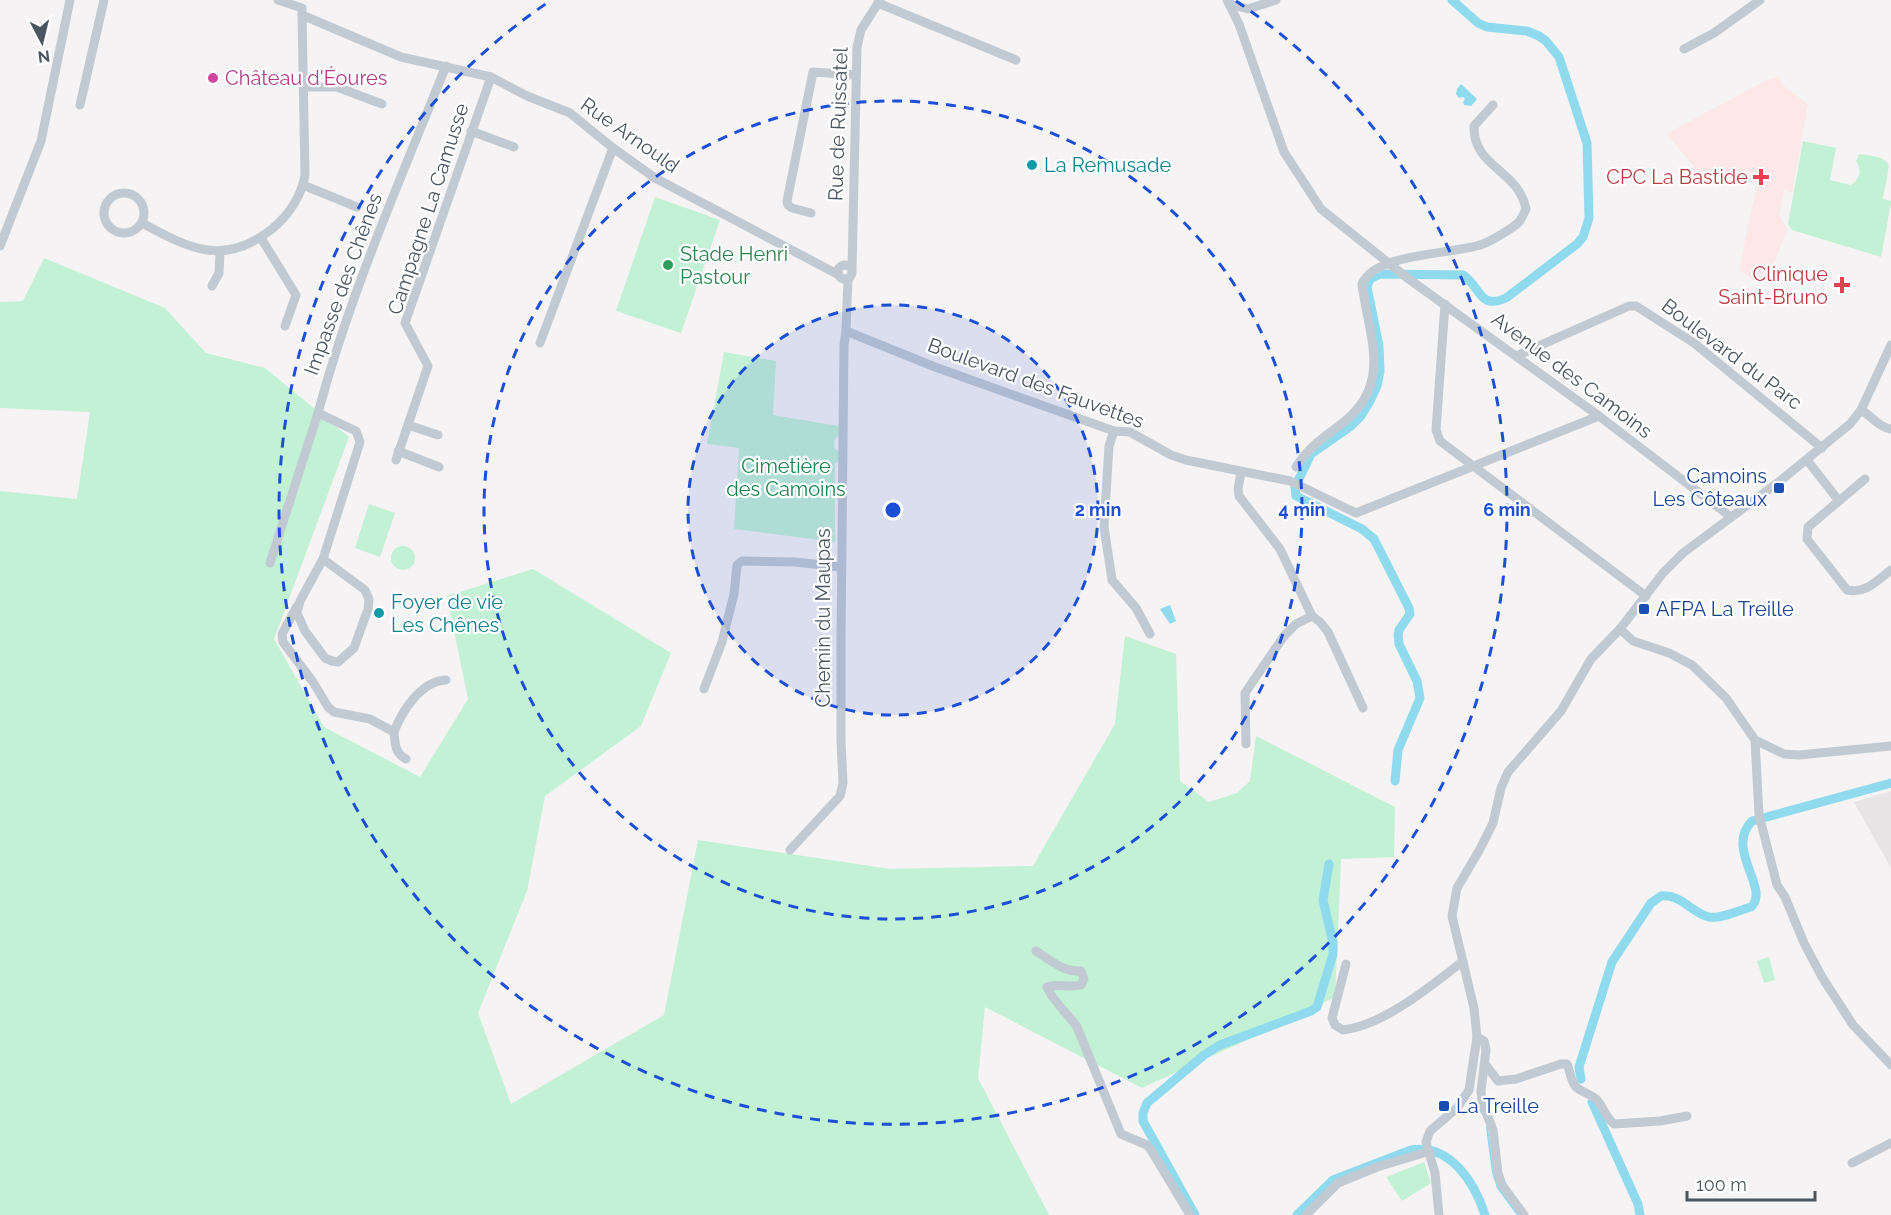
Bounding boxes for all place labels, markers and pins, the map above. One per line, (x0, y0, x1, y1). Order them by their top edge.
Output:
place label: Château d'Éoures (225, 66, 387, 90)
marker: Château d'Éoures (206, 71, 220, 85)
place label: La Remusade (1044, 153, 1171, 177)
marker: La Remusade (1025, 158, 1039, 172)
place label: CPC La Bastide (1606, 165, 1748, 189)
marker: CPC La Bastide (1752, 168, 1770, 186)
place label: Stade Henri Pastour (680, 242, 788, 289)
marker: Stade Henri Pastour (661, 258, 675, 272)
place label: Clinique Saint-Bruno (1718, 262, 1828, 309)
marker: Clinique Saint-Bruno (1833, 276, 1851, 294)
place label: Camoins Les Côteaux (1652, 464, 1767, 511)
marker: Camoins Les Côteaux (1772, 481, 1786, 495)
centre of rings (883, 500, 903, 520)
place label: Foyer de vie Les Chênes (391, 590, 503, 637)
place label: AFPA La Treille (1656, 597, 1794, 621)
marker: AFPA La Treille (1637, 602, 1651, 616)
marker: Foyer de vie Les Chênes (372, 606, 386, 620)
place label: La Treille (1456, 1094, 1539, 1118)
marker: La Treille (1437, 1099, 1451, 1113)

